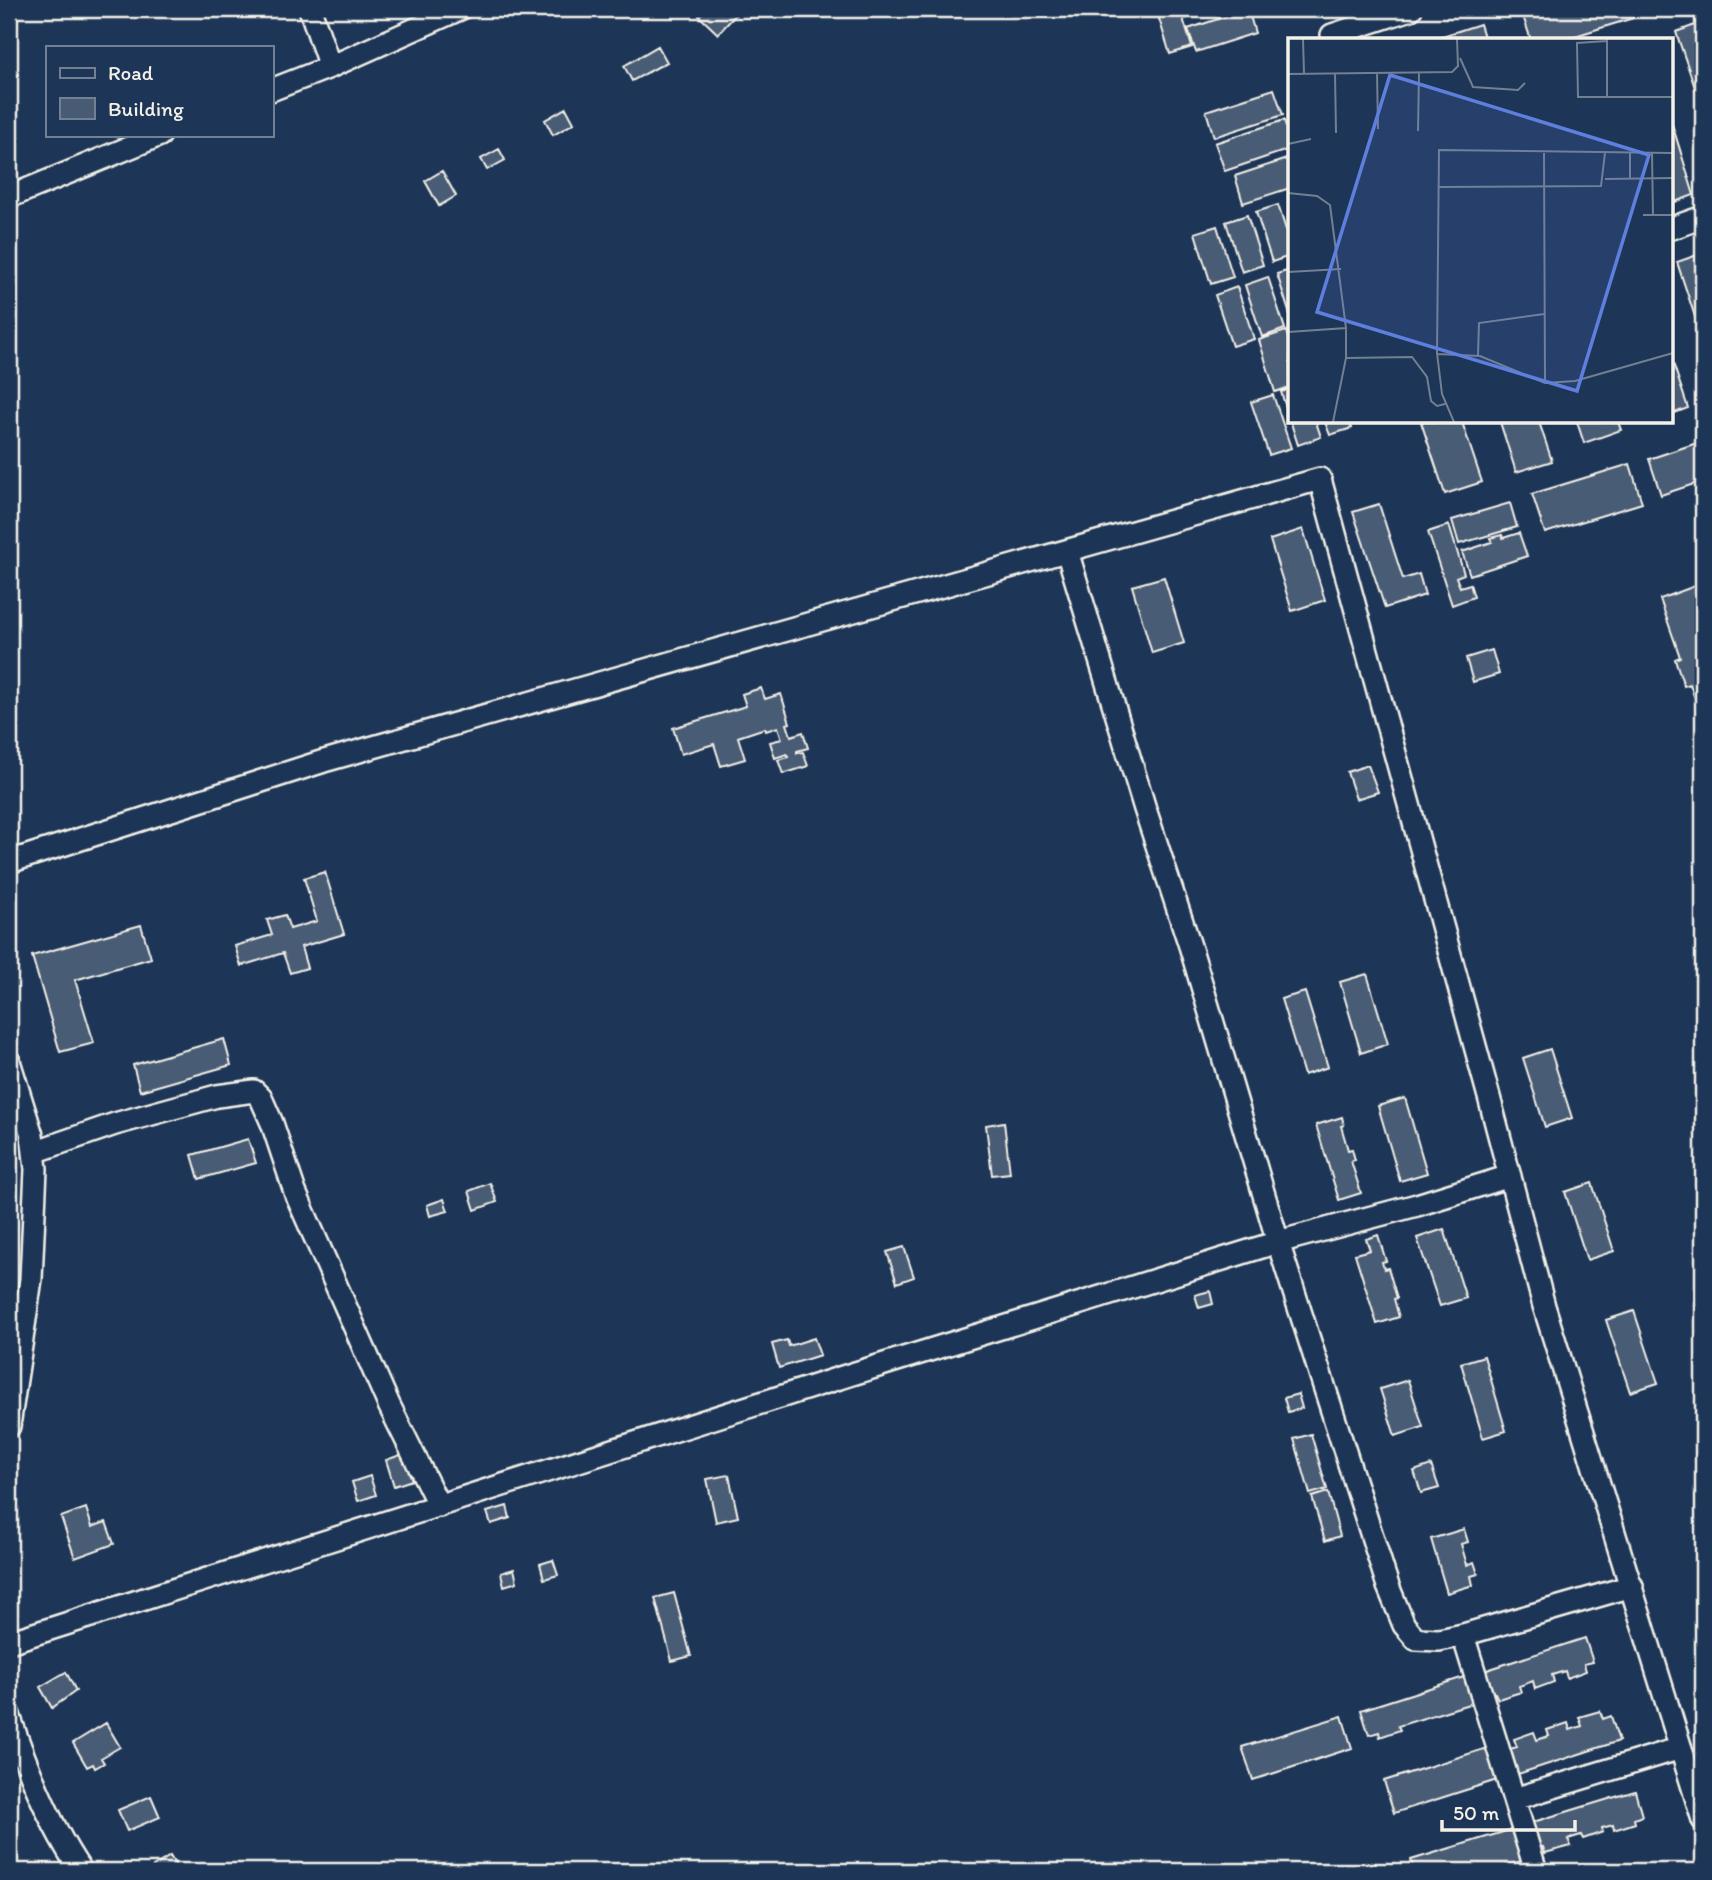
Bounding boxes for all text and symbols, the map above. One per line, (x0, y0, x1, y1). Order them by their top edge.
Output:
inset map (1288, 38, 1674, 424)
legend (46, 46, 273, 136)
text: Road (108, 60, 154, 85)
text: Building (108, 96, 184, 121)
scale bar (1442, 1789, 1576, 1833)
text: 50 m (1453, 1800, 1500, 1825)

